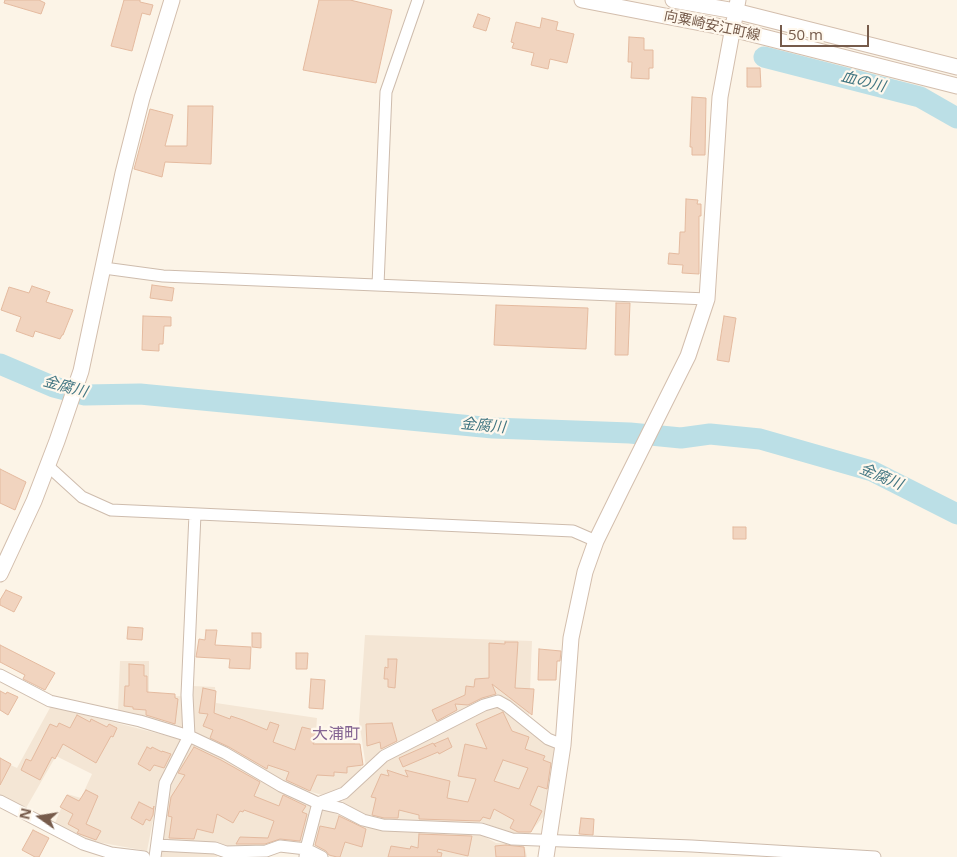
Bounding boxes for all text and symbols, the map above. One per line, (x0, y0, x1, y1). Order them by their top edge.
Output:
street label: 向粟崎安江町線 (662, 8, 762, 44)
scale bar (782, 15, 871, 47)
text: 50 m (788, 24, 823, 44)
water label: 血の川 (839, 68, 887, 96)
water label: 金腐川 (41, 372, 89, 402)
water label: 金腐川 (460, 415, 506, 437)
water label: 金腐川 (857, 460, 905, 494)
district label: 大浦町 (312, 724, 360, 744)
north arrow (15, 792, 65, 842)
text: N (14, 806, 35, 821)

